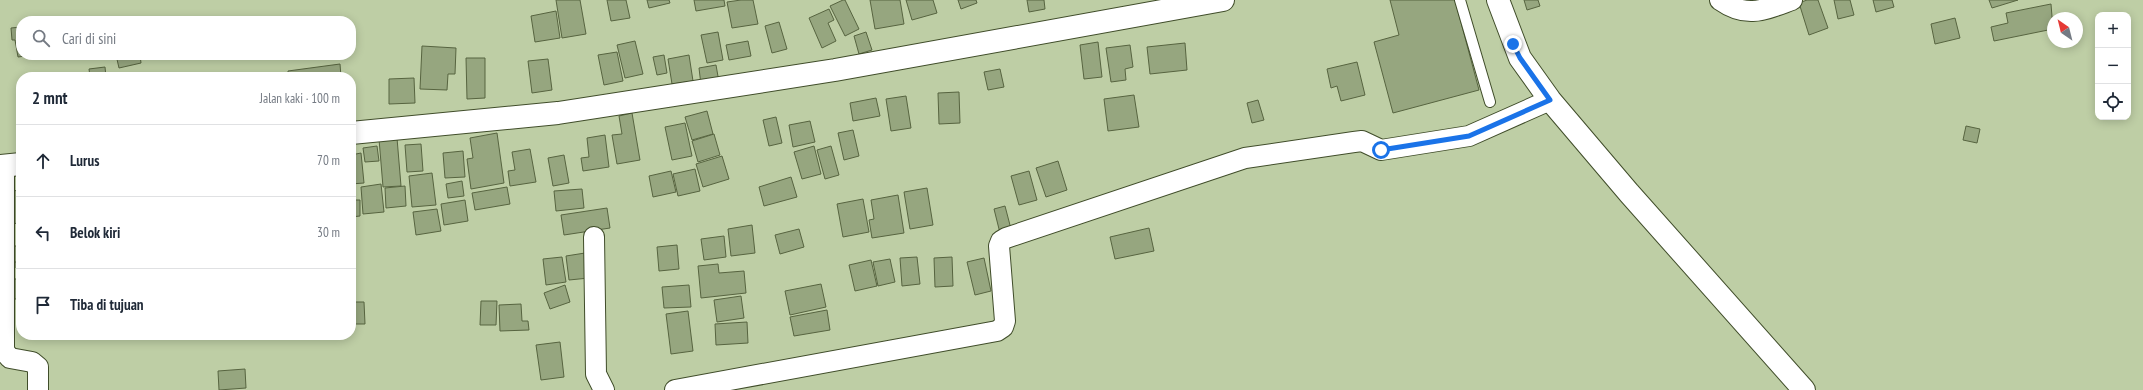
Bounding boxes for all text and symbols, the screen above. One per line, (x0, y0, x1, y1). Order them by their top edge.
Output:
north arrow (2047, 12, 2083, 48)
map controls (2095, 12, 2131, 120)
button: + (2095, 12, 2131, 48)
search box (16, 16, 356, 60)
icon: search (30, 27, 52, 49)
text: Cari di sini (62, 29, 116, 48)
route end (1504, 35, 1522, 53)
button: − (2095, 48, 2131, 84)
button: locate (2095, 84, 2131, 120)
text: 2 mnt (32, 87, 67, 109)
text: Jalan kaki · 100 m (260, 90, 340, 107)
route start (1372, 141, 1390, 159)
icon: ahead (32, 150, 54, 172)
text: Lurus (70, 151, 99, 170)
text: 70 m (317, 152, 340, 169)
icon: left (32, 222, 54, 244)
text: Belok kiri (70, 223, 120, 242)
text: 30 m (317, 224, 340, 241)
icon: arrive (32, 294, 54, 316)
text: Tiba di tujuan (70, 295, 144, 314)

